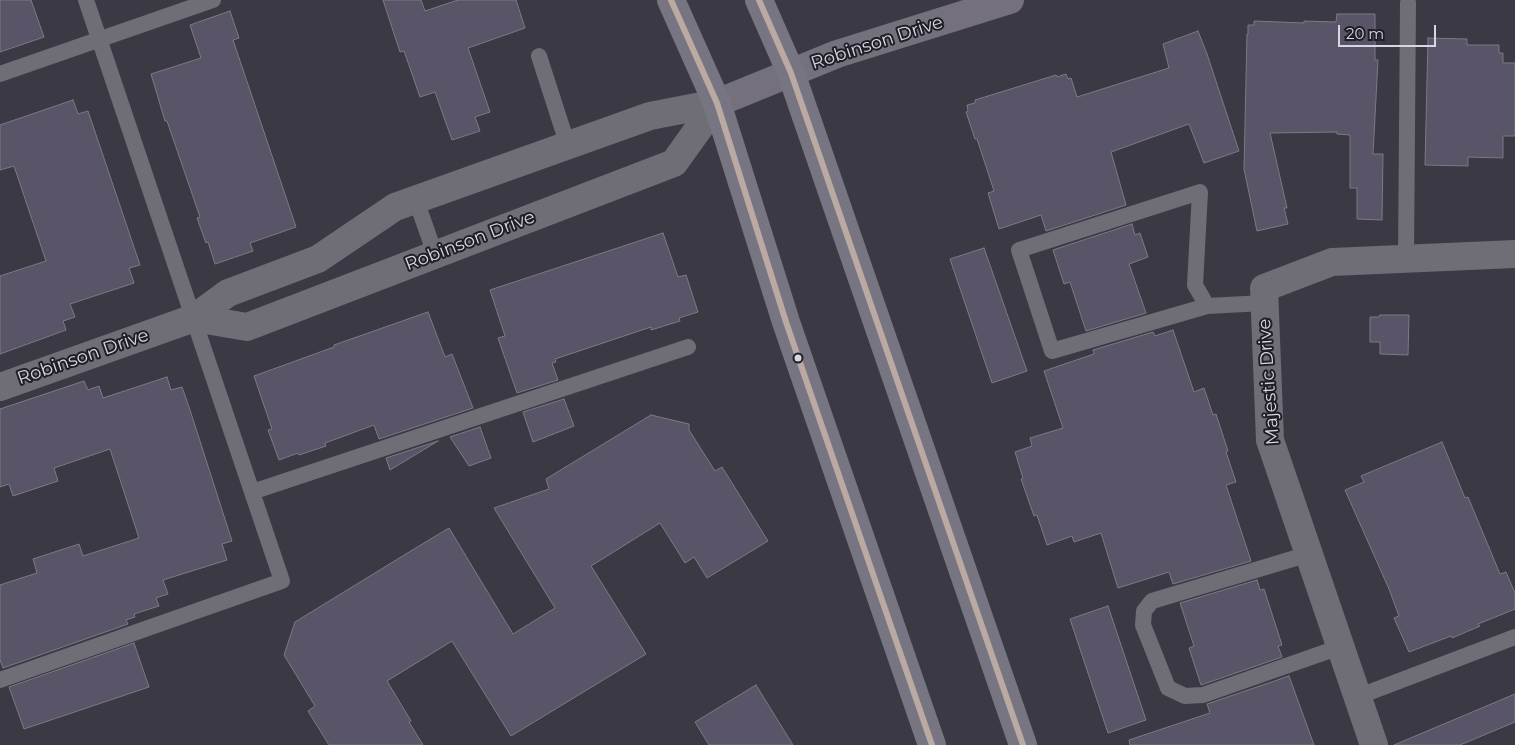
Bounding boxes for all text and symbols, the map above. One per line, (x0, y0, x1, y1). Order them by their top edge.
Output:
street label: Robinson Drive (808, 11, 946, 75)
scale bar (1340, 15, 1438, 47)
text: 20 m (1346, 24, 1384, 43)
street label: Robinson Drive (402, 206, 538, 276)
street label: Majestic Drive (1254, 318, 1284, 446)
street label: Robinson Drive (14, 324, 152, 390)
unlabelled marker (793, 353, 803, 363)

